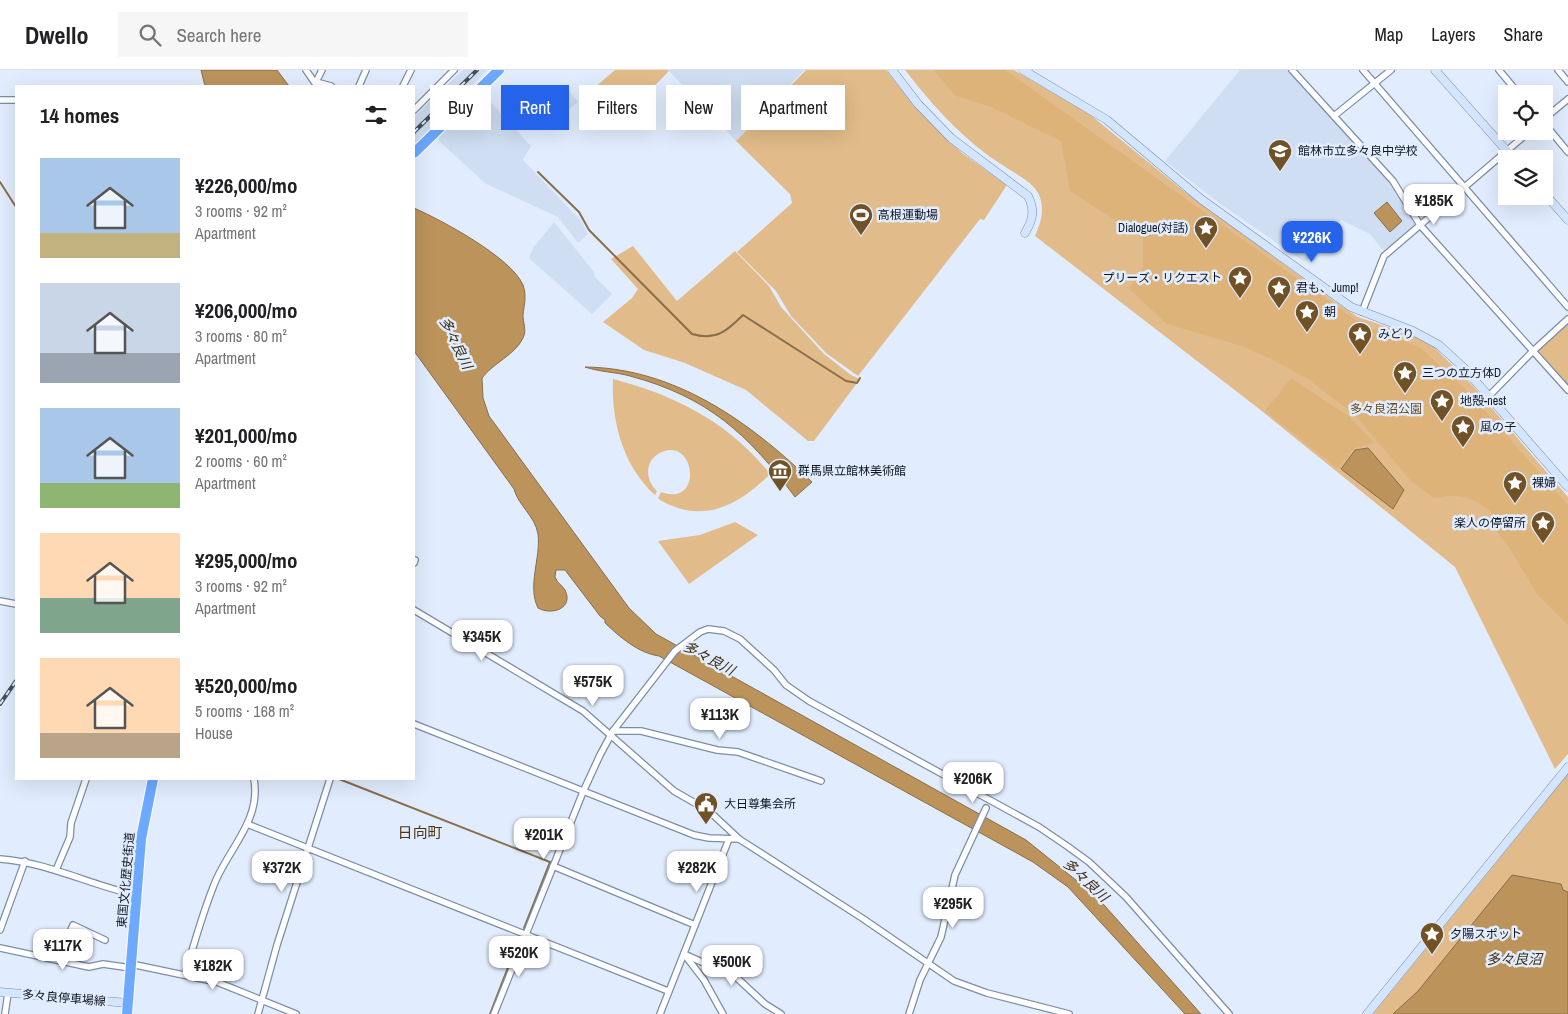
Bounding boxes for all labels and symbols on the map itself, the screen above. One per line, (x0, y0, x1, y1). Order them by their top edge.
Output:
school or university icon: 館林市立多々良中学校 (1267, 138, 1293, 172)
place label: 館林市立多々良中学校 (1298, 143, 1418, 159)
pin: ¥185K (1399, 184, 1469, 226)
sports icon: 高根運動場 (848, 202, 874, 236)
place label: 高根運動場 (878, 207, 938, 223)
place icon: Dialogue(対話) (1193, 215, 1219, 249)
place label: Dialogue(対話) (1118, 220, 1188, 236)
pin: ¥226K (1277, 220, 1347, 263)
place icon: プリーズ・リクエスト (1227, 265, 1253, 299)
place label: プリーズ・リクエスト (1103, 270, 1222, 286)
place icon: 君も、Jump! (1266, 275, 1292, 309)
place label: 君も、Jump! (1296, 280, 1359, 296)
place icon: 朝 (1294, 299, 1320, 333)
place label: 朝 (1324, 304, 1336, 320)
water label: 多々良川 (436, 314, 477, 374)
place icon: みどり (1347, 321, 1373, 355)
place label: みどり (1378, 326, 1414, 342)
place icon: 三つの立方体D (1392, 360, 1418, 394)
place label: 三つの立方体D (1422, 365, 1501, 381)
place icon: 地殻-nest (1429, 388, 1455, 422)
place label: 地殻-nest (1460, 393, 1506, 409)
park label: 多々良沼公園 (1350, 401, 1422, 417)
place icon: 風の子 (1450, 414, 1476, 448)
place label: 風の子 (1480, 419, 1516, 435)
museum icon: 群馬県立館林美術館 (767, 458, 793, 492)
place label: 群馬県立館林美術館 (798, 463, 906, 479)
place icon: 裸婦 (1502, 470, 1528, 504)
place label: 裸婦 (1532, 475, 1556, 491)
place icon: 楽人の停留所 (1530, 510, 1556, 544)
place label: 楽人の停留所 (1454, 515, 1526, 531)
pin: ¥345K (447, 620, 517, 662)
water label: 多々良川 (680, 637, 740, 680)
pin: ¥575K (558, 664, 628, 707)
pin: ¥113K (685, 698, 755, 740)
pin: ¥206K (938, 762, 1008, 804)
public building icon: 大日尊集会所 (693, 791, 719, 825)
place label: 大日尊集会所 (724, 796, 796, 812)
pin: ¥201K (509, 818, 579, 860)
district label: 日向町 (397, 822, 443, 843)
street label: 東国文化歴史街道 (114, 831, 138, 929)
pin: ¥372K (247, 850, 317, 893)
pin: ¥282K (662, 850, 732, 893)
water label: 多々良川 (1059, 854, 1114, 907)
pin: ¥295K (918, 886, 988, 929)
place icon: 夕陽スポット (1419, 921, 1445, 955)
place label: 夕陽スポット (1450, 926, 1522, 942)
pin: ¥117K (28, 928, 98, 971)
pin: ¥520K (484, 936, 554, 978)
pin: ¥500K (697, 944, 767, 987)
pin: ¥182K (178, 948, 248, 991)
water label: 多々良沼 (1486, 950, 1544, 968)
street label: 多々良停車場線 (21, 986, 107, 1010)

